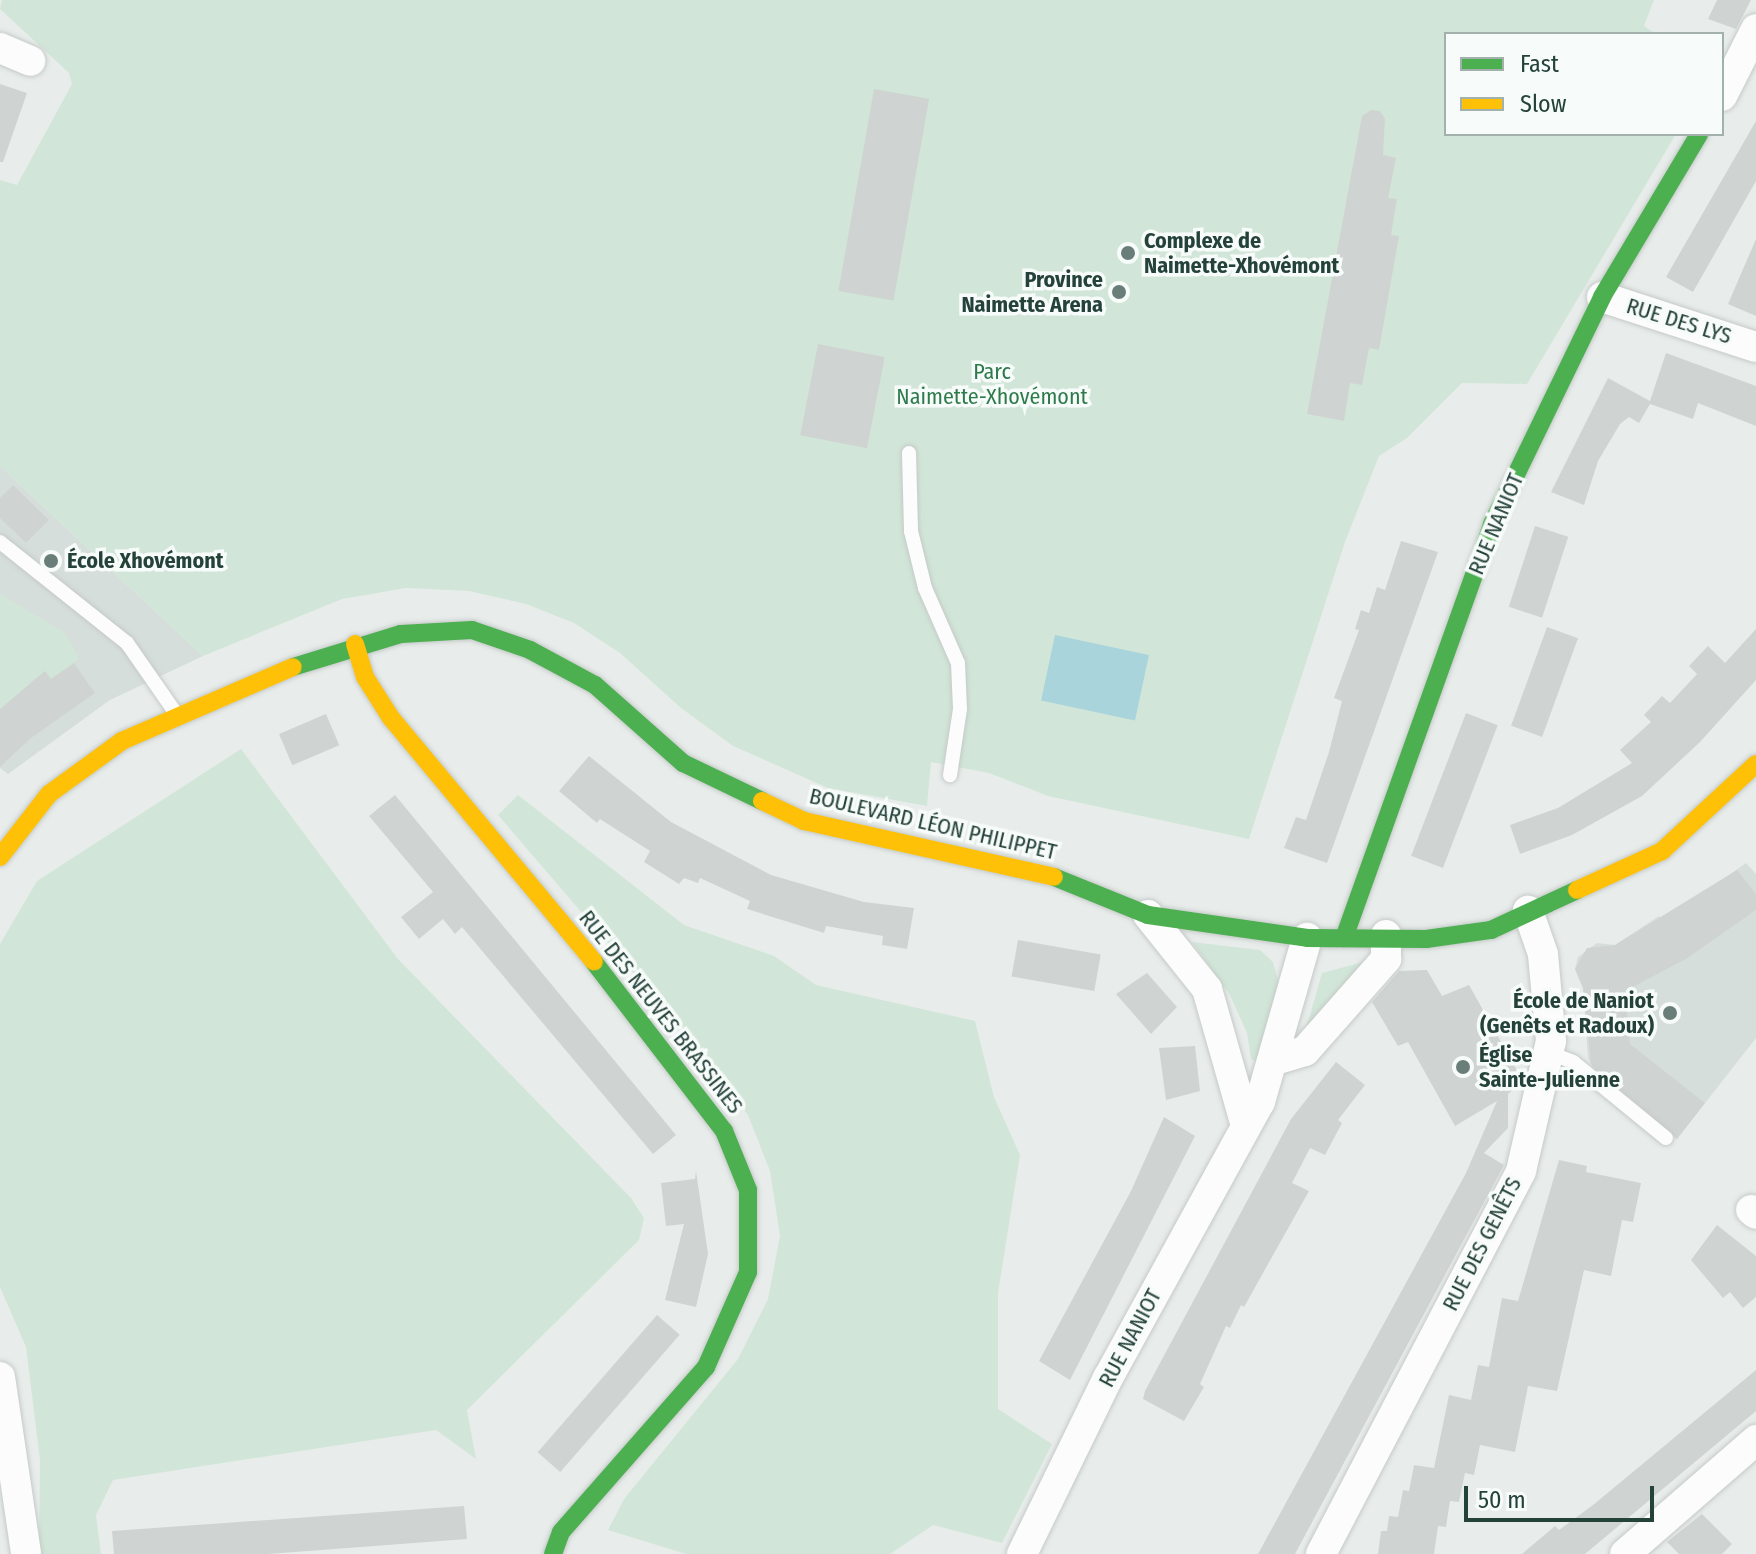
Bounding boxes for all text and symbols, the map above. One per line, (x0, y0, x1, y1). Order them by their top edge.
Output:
legend (1444, 32, 1724, 136)
text: Fast (1520, 50, 1559, 78)
text: Slow (1520, 90, 1566, 118)
place label: Complexe de Naimette-Xhovémont (1144, 227, 1339, 278)
marker: Complexe de Naimette-Xhovémont (1119, 244, 1137, 262)
place label: Province Naimette Arena (961, 266, 1103, 318)
marker: Province Naimette Arena (1110, 283, 1128, 301)
street label: RUE DES LYS (1623, 293, 1735, 349)
park label: Parc Naimette-Xhovémont (896, 358, 1088, 410)
street label: RUE NANIOT (1463, 469, 1529, 579)
place label: École Xhovémont (67, 548, 223, 574)
marker: École Xhovémont (42, 552, 60, 570)
street label: BOULEVARD LÉON PHILIPPET (807, 783, 1059, 865)
street label: RUE DES NEUVES BRASSINES (573, 905, 749, 1119)
place label: École de Naniot (Genêts et Radoux) (1480, 987, 1654, 1038)
marker: École de Naniot (Genêts et Radoux) (1661, 1004, 1679, 1022)
place label: Église Sainte-Julienne (1479, 1041, 1620, 1092)
marker: Église Sainte-Julienne (1454, 1058, 1472, 1076)
street label: RUE DES GENÊTS (1437, 1173, 1527, 1315)
street label: RUE NANIOT (1093, 1284, 1167, 1392)
scale bar (1468, 1470, 1658, 1520)
text: 50 m (1478, 1486, 1526, 1514)

